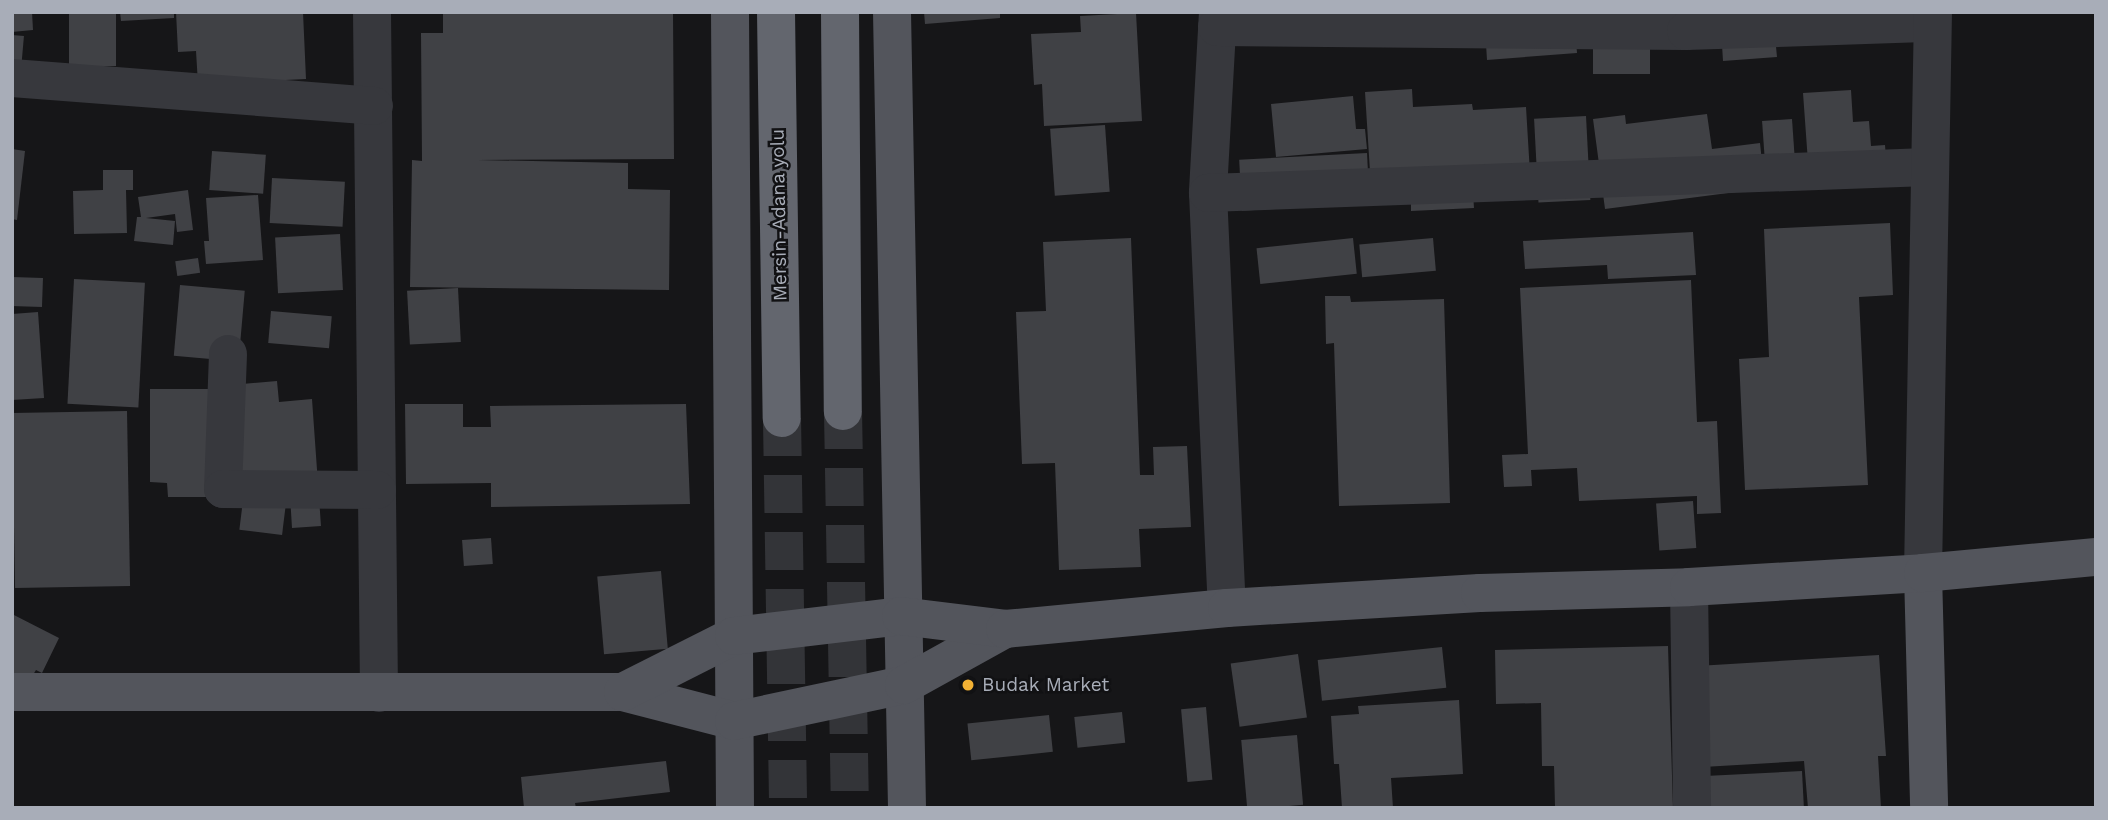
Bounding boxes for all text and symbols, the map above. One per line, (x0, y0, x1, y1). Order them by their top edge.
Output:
street label: Mersin-Adana yolu (766, 128, 792, 302)
place label: Budak Market (982, 674, 1110, 696)
marker: Budak Market (960, 677, 976, 693)

